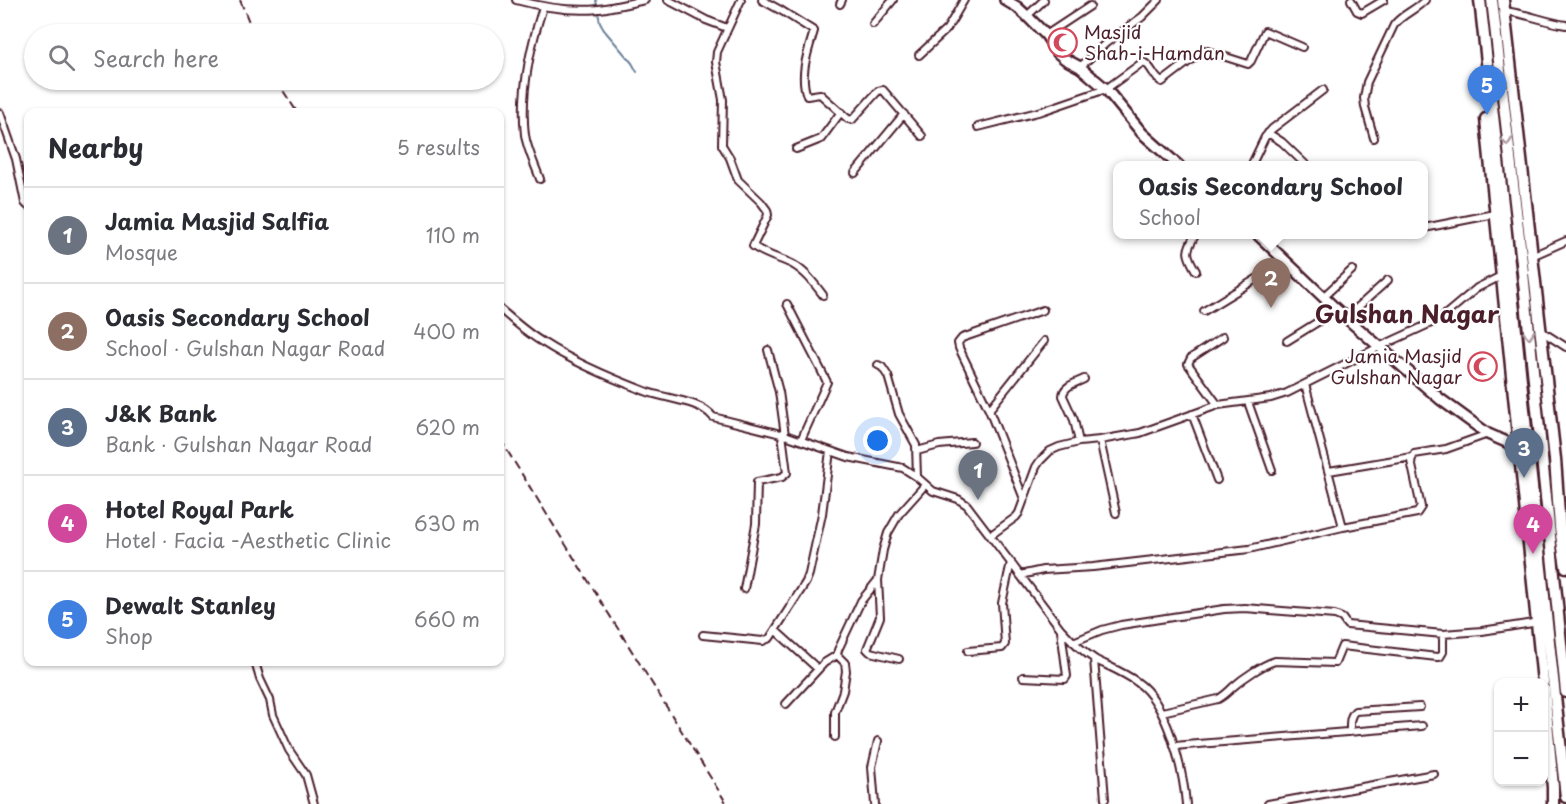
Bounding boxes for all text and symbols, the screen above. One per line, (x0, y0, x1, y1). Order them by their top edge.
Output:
place label: Masjid Shah-i-Hamdan (1084, 18, 1225, 66)
search box (24, 24, 504, 90)
mosque icon: Masjid Shah-i-Hamdan (1047, 27, 1079, 59)
icon: search (45, 41, 78, 74)
text: Search here (93, 41, 219, 74)
pin: 5 (1468, 66, 1506, 115)
text: Nearby (48, 128, 143, 167)
text: 5 results (397, 132, 480, 162)
one-way arrow (1500, 137, 1513, 146)
popup (1113, 161, 1428, 239)
text: Oasis Secondary School (1138, 169, 1403, 202)
text: School (1138, 202, 1201, 232)
text: Jamia Masjid Salfia (105, 204, 329, 237)
text: 1 (63, 220, 72, 250)
text: 110 m (426, 220, 480, 250)
text: Mosque (105, 237, 178, 267)
pin: 2 (1252, 258, 1290, 308)
district label: Gulshan Nagar (1315, 295, 1500, 331)
text: Oasis Secondary School (105, 300, 370, 333)
text: 2 (60, 316, 75, 346)
text: 400 m (413, 316, 480, 346)
one-way arrow (1522, 331, 1535, 340)
text: School · Gulshan Nagar Road (105, 333, 385, 363)
place label: Jamia Masjid Gulshan Nagar (1331, 342, 1463, 390)
mosque icon: Jamia Masjid Gulshan Nagar (1467, 351, 1499, 383)
text: J&K Bank (105, 396, 217, 429)
text: 3 (61, 412, 74, 442)
text: 620 m (416, 412, 480, 442)
your location (863, 426, 892, 455)
pin: 3 (1504, 428, 1544, 478)
text: Bank · Gulshan Nagar Road (105, 429, 372, 459)
pin: 1 (958, 450, 998, 500)
text: Hotel Royal Park (105, 492, 294, 525)
pin: 4 (1514, 504, 1552, 554)
text: 4 (61, 508, 74, 538)
text: 630 m (414, 508, 480, 538)
text: Hotel · Facia -Aesthetic Clinic (105, 525, 391, 555)
text: Dewalt Stanley (105, 588, 276, 621)
text: 5 (61, 604, 74, 634)
text: 660 m (414, 604, 480, 634)
text: Shop (105, 621, 153, 651)
map controls (1494, 678, 1548, 786)
button: + (1494, 678, 1548, 732)
button: − (1494, 732, 1548, 786)

